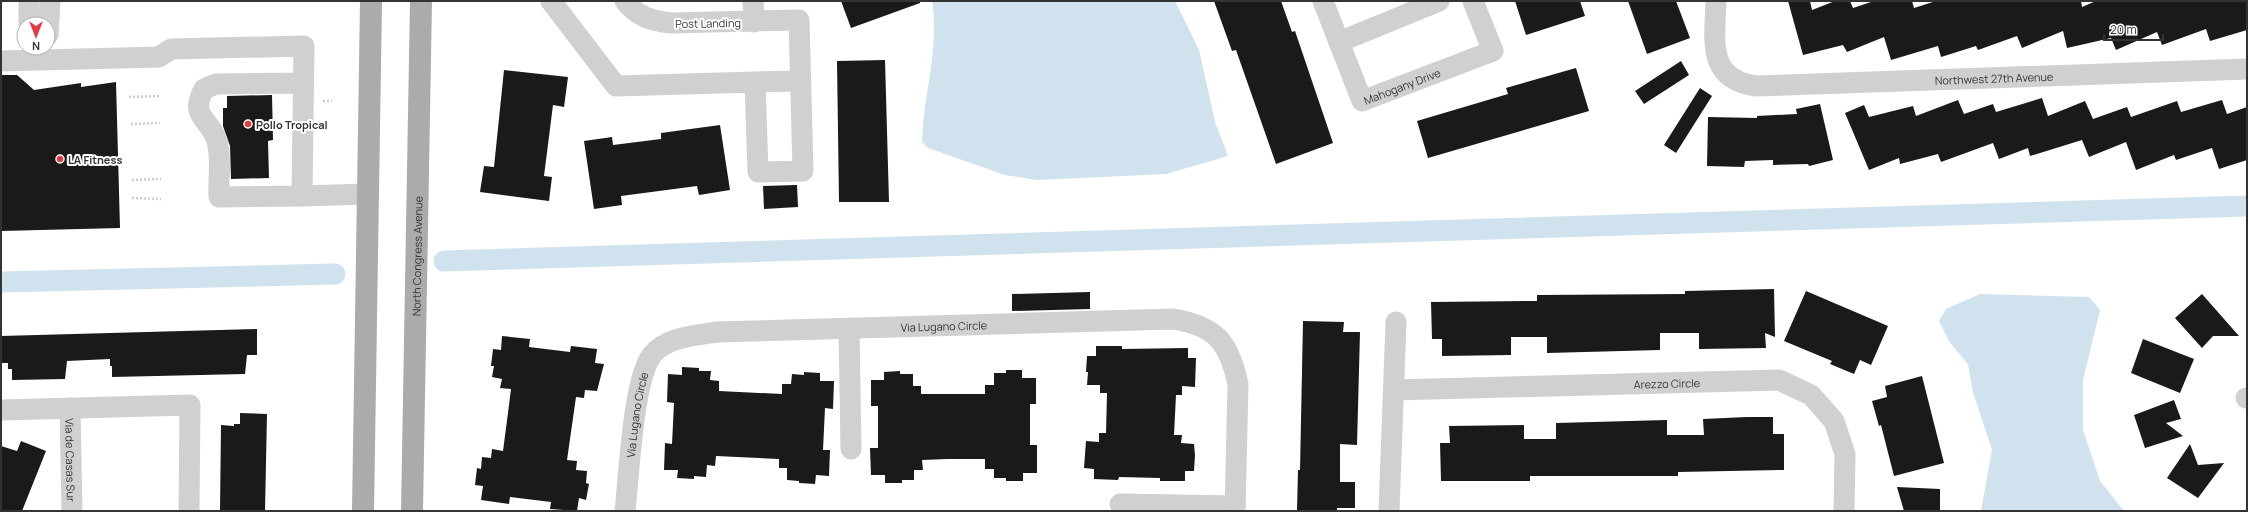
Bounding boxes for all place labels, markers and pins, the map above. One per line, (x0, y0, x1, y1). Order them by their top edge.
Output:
place label: Pollo Tropical (256, 117, 328, 132)
marker: Pollo Tropical (243, 119, 253, 129)
place label: LA Fitness (68, 152, 122, 167)
marker: LA Fitness (55, 154, 65, 164)

